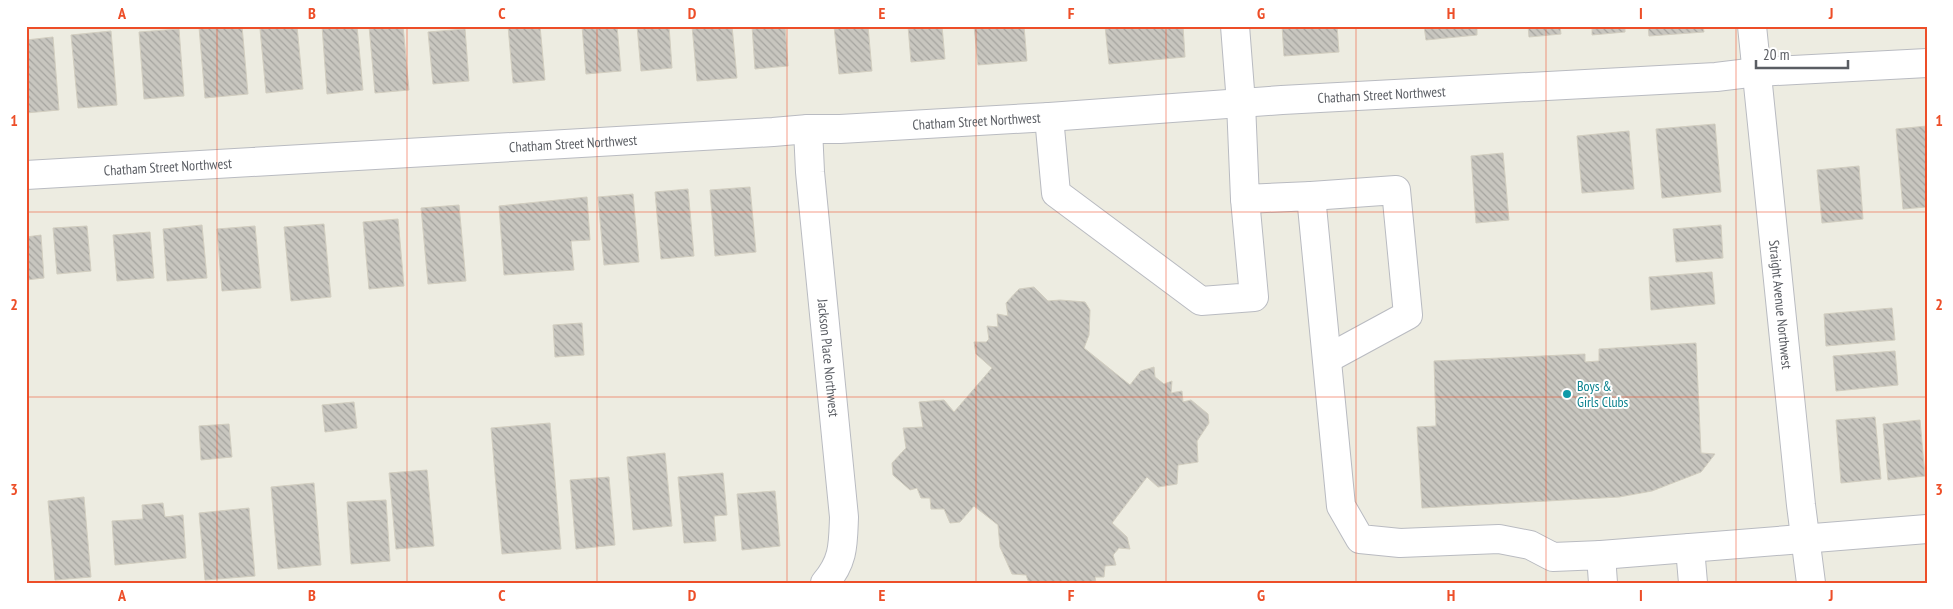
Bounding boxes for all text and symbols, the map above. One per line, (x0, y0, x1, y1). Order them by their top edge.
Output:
text: A (117, 3, 127, 23)
text: B (308, 3, 316, 23)
text: C (498, 3, 506, 23)
text: D (688, 3, 697, 23)
text: E (879, 3, 886, 23)
text: F (1068, 3, 1075, 23)
text: G (1257, 3, 1265, 23)
text: H (1447, 3, 1455, 23)
text: I (1639, 3, 1643, 23)
text: J (1828, 3, 1833, 23)
scale bar (1756, 38, 1848, 70)
text: 20 m (1763, 45, 1789, 64)
street label: Chatham Street Northwest (1317, 82, 1446, 107)
street label: Chatham Street Northwest (912, 108, 1041, 134)
text: 1 (10, 110, 18, 130)
text: 1 (1935, 110, 1943, 130)
street label: Chatham Street Northwest (509, 131, 638, 156)
street label: Chatham Street Northwest (103, 154, 232, 180)
street label: Straight Avenue Northwest (1765, 239, 1796, 370)
text: 2 (10, 294, 18, 314)
text: 2 (1935, 294, 1943, 314)
street label: Jackson Place Northwest (813, 297, 843, 418)
place label: Boys & Girls Clubs (1577, 377, 1629, 411)
marker: Boys & Girls Clubs (1561, 388, 1573, 400)
text: 3 (10, 479, 18, 499)
text: 3 (1935, 479, 1943, 499)
text: A (117, 585, 127, 605)
text: B (308, 585, 316, 605)
text: C (498, 585, 506, 605)
text: D (688, 585, 697, 605)
text: E (879, 585, 886, 605)
text: F (1068, 585, 1075, 605)
text: G (1257, 585, 1265, 605)
text: H (1447, 585, 1455, 605)
text: I (1639, 585, 1643, 605)
text: J (1828, 585, 1833, 605)

